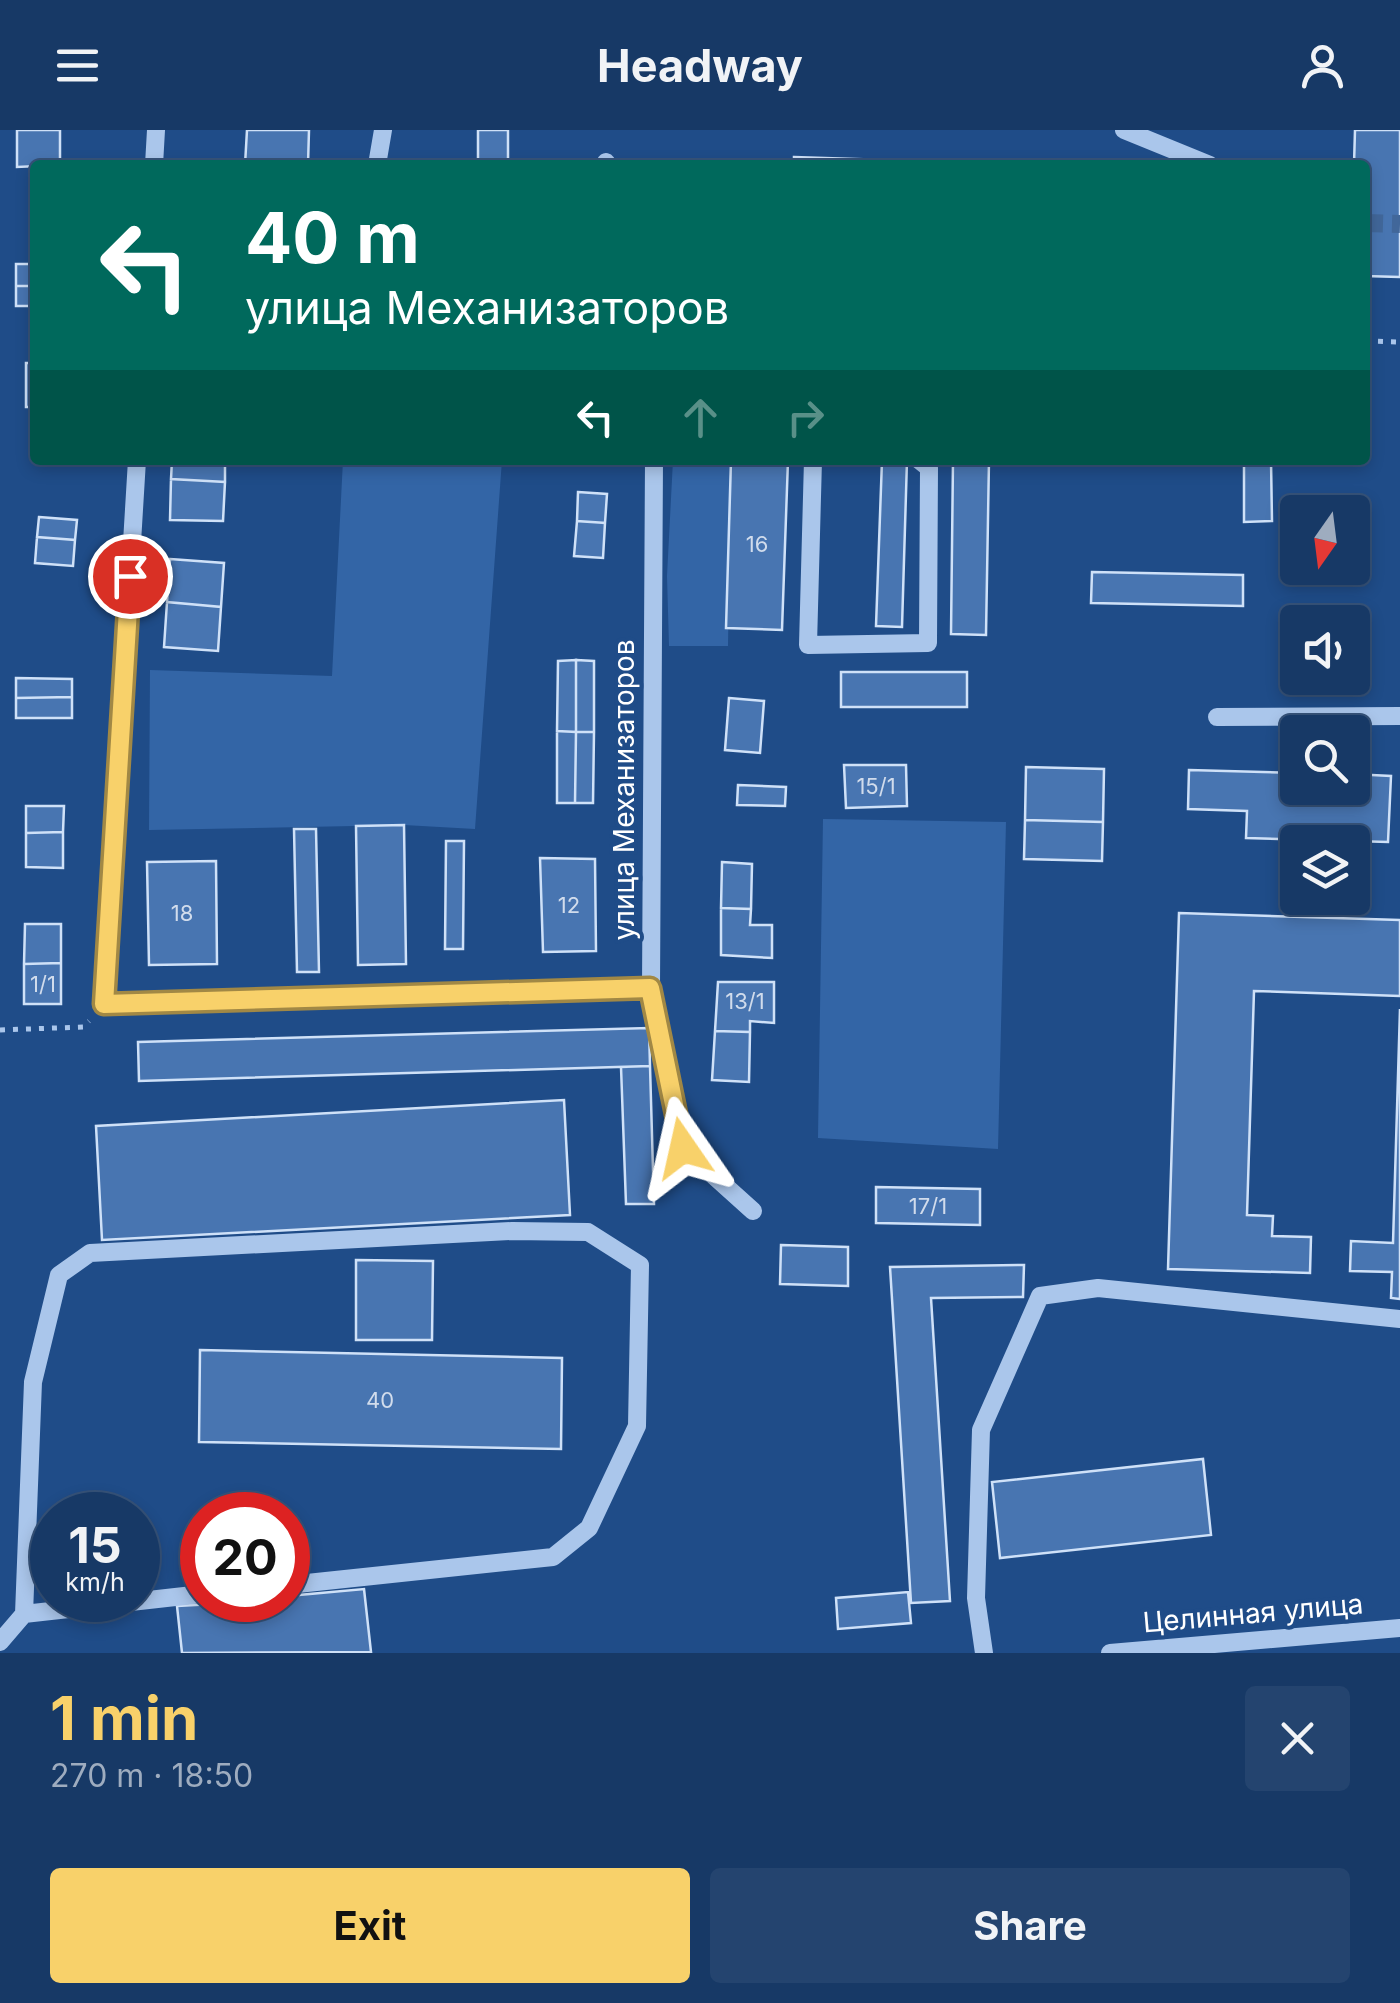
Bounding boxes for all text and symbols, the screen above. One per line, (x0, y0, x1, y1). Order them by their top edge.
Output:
icon: menu (50, 38, 105, 93)
text: Headway (597, 38, 803, 93)
icon: person (1295, 38, 1350, 93)
text: 40 m (245, 195, 420, 280)
icon: left (80, 200, 210, 330)
text: улица Механизаторов (245, 280, 729, 335)
icon: left (568, 390, 623, 445)
icon: ahead (673, 390, 728, 445)
icon: right (778, 390, 833, 445)
north arrow (1280, 495, 1370, 585)
map controls (1280, 495, 1370, 915)
house number: 16 (746, 531, 768, 557)
pin (88, 534, 173, 619)
icon: arrive (103, 549, 158, 604)
button: sound (1280, 605, 1370, 695)
street label: улица Механизаторов (607, 639, 641, 941)
button: search (1280, 715, 1370, 805)
house number: 15/1 (856, 773, 896, 799)
button: layers (1280, 825, 1370, 915)
house number: 12 (558, 892, 580, 918)
house number: 18 (171, 900, 193, 926)
house number: 1/1 (30, 971, 56, 997)
house number: 13/1 (725, 988, 765, 1014)
position arrow (631, 1096, 735, 1200)
house number: 17/1 (909, 1193, 947, 1219)
house number: 40 (366, 1387, 394, 1413)
speed limit sign: 20 (180, 1492, 310, 1622)
text: 15 (68, 1515, 122, 1575)
text: km/h (65, 1567, 125, 1597)
street label: Целинная улица (1141, 1586, 1365, 1640)
text: 1 min (50, 1682, 198, 1754)
button: close (1245, 1686, 1350, 1791)
text: 270 m · 18:50 (50, 1756, 253, 1795)
button: Exit (50, 1868, 690, 1983)
button: Share (710, 1868, 1350, 1983)

